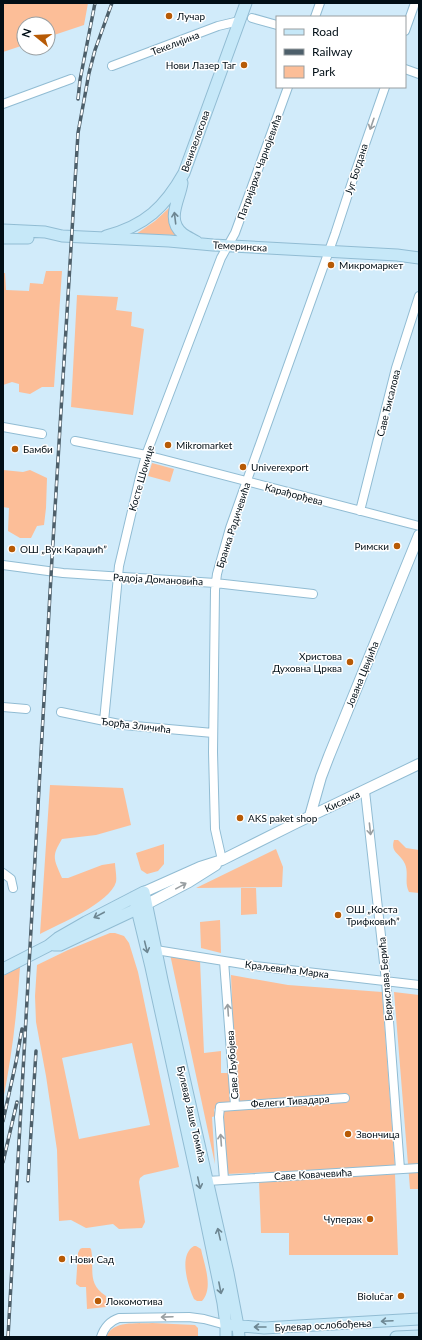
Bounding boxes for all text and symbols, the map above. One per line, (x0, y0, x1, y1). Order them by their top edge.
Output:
place label: Лучар (176, 10, 205, 22)
marker: Лучар (164, 11, 174, 21)
north arrow (16, 16, 56, 56)
legend (276, 16, 406, 88)
text: Road (312, 24, 339, 39)
text: N (19, 27, 34, 39)
street label: Текелијина (149, 28, 201, 58)
text: Railway (312, 44, 353, 59)
place label: Нови Лазер Таг (166, 59, 236, 71)
marker: Нови Лазер Таг (239, 60, 249, 70)
text: Park (312, 64, 336, 79)
street label: Венизелосова (178, 109, 212, 173)
street label: Патријарха Чарнојевића (234, 113, 284, 221)
one-way arrow (367, 117, 375, 129)
street label: Југ Богдана (342, 142, 370, 196)
one-way arrow (171, 212, 179, 225)
street label: Темеринска (213, 239, 267, 253)
place label: Микромаркет (339, 259, 403, 271)
marker: Микромаркет (326, 260, 336, 270)
street label: Саве Ђисалова (374, 368, 402, 438)
place label: Mikromarket (176, 439, 233, 451)
marker: Mikromarket (163, 440, 173, 450)
place label: Бамби (23, 443, 53, 455)
marker: Бамби (10, 444, 20, 454)
street label: Косте Шокице (126, 444, 156, 512)
place label: Univerexport (251, 461, 309, 473)
marker: Univerexport (238, 462, 248, 472)
street label: Карађорђева (264, 480, 324, 508)
street label: Бранка Радичевића (213, 481, 253, 569)
place label: Римски (355, 540, 389, 552)
marker: Римски (392, 541, 402, 551)
place label: ОШ „Вук Караџић” (20, 543, 107, 555)
marker: ОШ „Вук Караџић” (7, 544, 17, 554)
street label: Радоја Домановића (113, 571, 203, 587)
street label: Јована Цвијића (343, 639, 381, 709)
place label: Христова Духовна Црква (272, 650, 342, 674)
marker: Христова Духовна Црква (345, 657, 355, 667)
street label: Ђорђа Зличића (100, 715, 172, 735)
street label: Кисачка (322, 788, 362, 814)
place label: AKS paket shop (248, 812, 318, 824)
marker: AKS paket shop (235, 813, 245, 823)
one-way arrow (366, 822, 373, 835)
one-way arrow (175, 882, 187, 890)
place label: ОШ „Коста Трифковић” (346, 903, 400, 927)
marker: ОШ „Коста Трифковић” (333, 910, 343, 920)
one-way arrow (93, 912, 105, 919)
street label: Берислава Берића (375, 936, 395, 1021)
one-way arrow (142, 940, 150, 953)
street label: Краљевића Марка (244, 958, 330, 980)
one-way arrow (224, 1004, 231, 1017)
street label: Саве Љубојева (224, 1030, 240, 1100)
street label: Булевар Јаше Томића (175, 1065, 209, 1163)
street label: Фелеги Тивадара (250, 1092, 330, 1110)
place label: Звончица (356, 1128, 400, 1140)
marker: Звончица (343, 1129, 353, 1139)
one-way arrow (217, 1134, 224, 1147)
street label: Саве Ковачевића (274, 1166, 352, 1182)
one-way arrow (195, 1176, 203, 1189)
place label: Чуперак (324, 1213, 363, 1225)
marker: Чуперак (365, 1214, 375, 1224)
one-way arrow (215, 1228, 223, 1241)
place label: Нови Сад (70, 1253, 114, 1265)
marker: Нови Сад (57, 1254, 67, 1264)
one-way arrow (217, 1281, 225, 1294)
place label: Biolučar (357, 1290, 393, 1302)
marker: Biolučar (396, 1291, 406, 1301)
place label: Локомотива (105, 1295, 163, 1307)
marker: Локомотива (93, 1296, 103, 1306)
one-way arrow (161, 1313, 174, 1321)
street label: Булевар ослобођења (274, 1316, 372, 1334)
one-way arrow (381, 1318, 394, 1325)
one-way arrow (254, 1323, 267, 1331)

